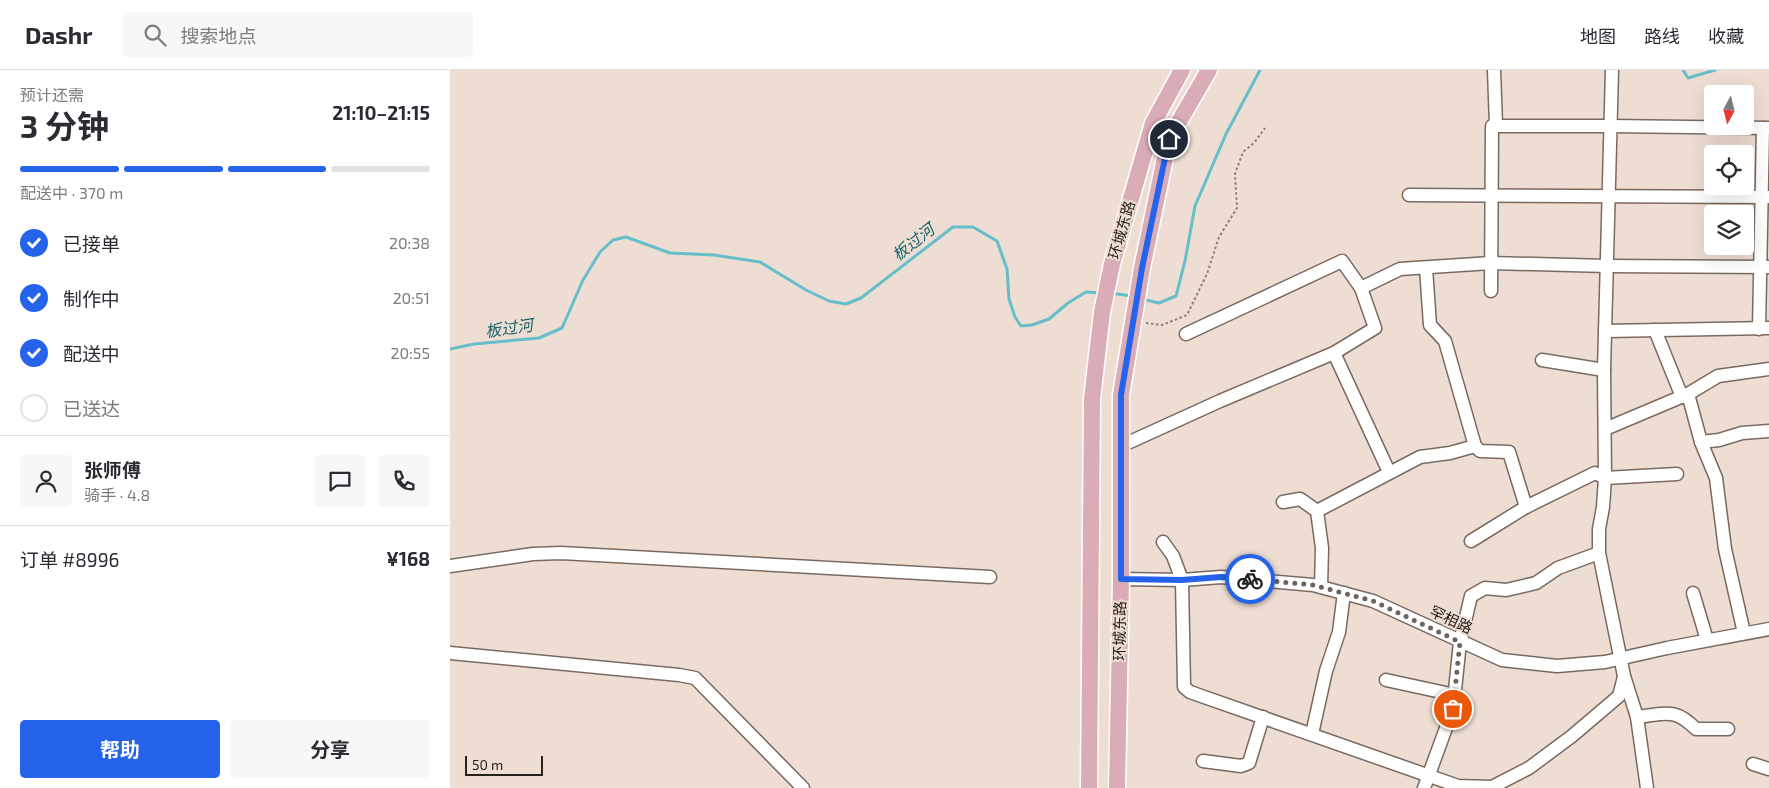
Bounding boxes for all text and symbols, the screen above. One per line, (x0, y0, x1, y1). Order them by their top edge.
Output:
search box (123, 12, 473, 57)
text: Dashr (25, 20, 93, 49)
icon: search (141, 21, 169, 49)
text: 搜索地点 (181, 24, 257, 47)
text: 地图 (1580, 25, 1616, 47)
text: 路线 (1644, 25, 1680, 47)
text: 收藏 (1708, 25, 1744, 47)
text: 预计还需 (20, 85, 84, 104)
north arrow (1704, 85, 1754, 135)
map controls (1704, 85, 1754, 255)
text: 21:10–21:15 (332, 101, 430, 124)
text: 3 分钟 (20, 106, 109, 144)
pin (1148, 118, 1190, 160)
icon: home (1155, 125, 1183, 153)
button: locate (1704, 145, 1754, 195)
text: 配送中 · 370 m (20, 183, 123, 202)
street label: 环城东路 (1104, 198, 1138, 261)
button: layers (1704, 205, 1754, 255)
water label: 板过河 (888, 218, 940, 264)
icon: check (20, 229, 48, 257)
text: 已接单 (63, 232, 120, 255)
text: 20:38 (389, 233, 430, 252)
icon: check (20, 284, 48, 312)
text: 制作中 (63, 287, 120, 310)
text: 20:51 (393, 288, 430, 307)
water label: 板过河 (484, 314, 537, 340)
icon: check (20, 339, 48, 367)
text: 配送中 (63, 342, 120, 365)
text: 20:55 (390, 343, 430, 362)
text: 已送达 (63, 397, 120, 420)
button: person (20, 455, 72, 507)
button: chat (314, 455, 366, 507)
button: phone (378, 455, 430, 507)
text: 张师傅 (84, 458, 141, 481)
text: 骑手 · 4.8 (84, 485, 150, 504)
text: ¥168 (386, 547, 430, 570)
text: 订单 #8996 (20, 548, 119, 571)
courier (1225, 554, 1275, 604)
icon: bike (1236, 565, 1264, 593)
street label: 环城东路 (1109, 601, 1129, 661)
street label: 罕相路 (1427, 601, 1476, 637)
pin (1432, 688, 1474, 730)
icon: bag (1439, 695, 1467, 723)
button: 帮助 (20, 720, 220, 778)
button: 分享 (230, 720, 430, 778)
scale bar (465, 753, 542, 776)
text: 50 m (472, 756, 503, 773)

